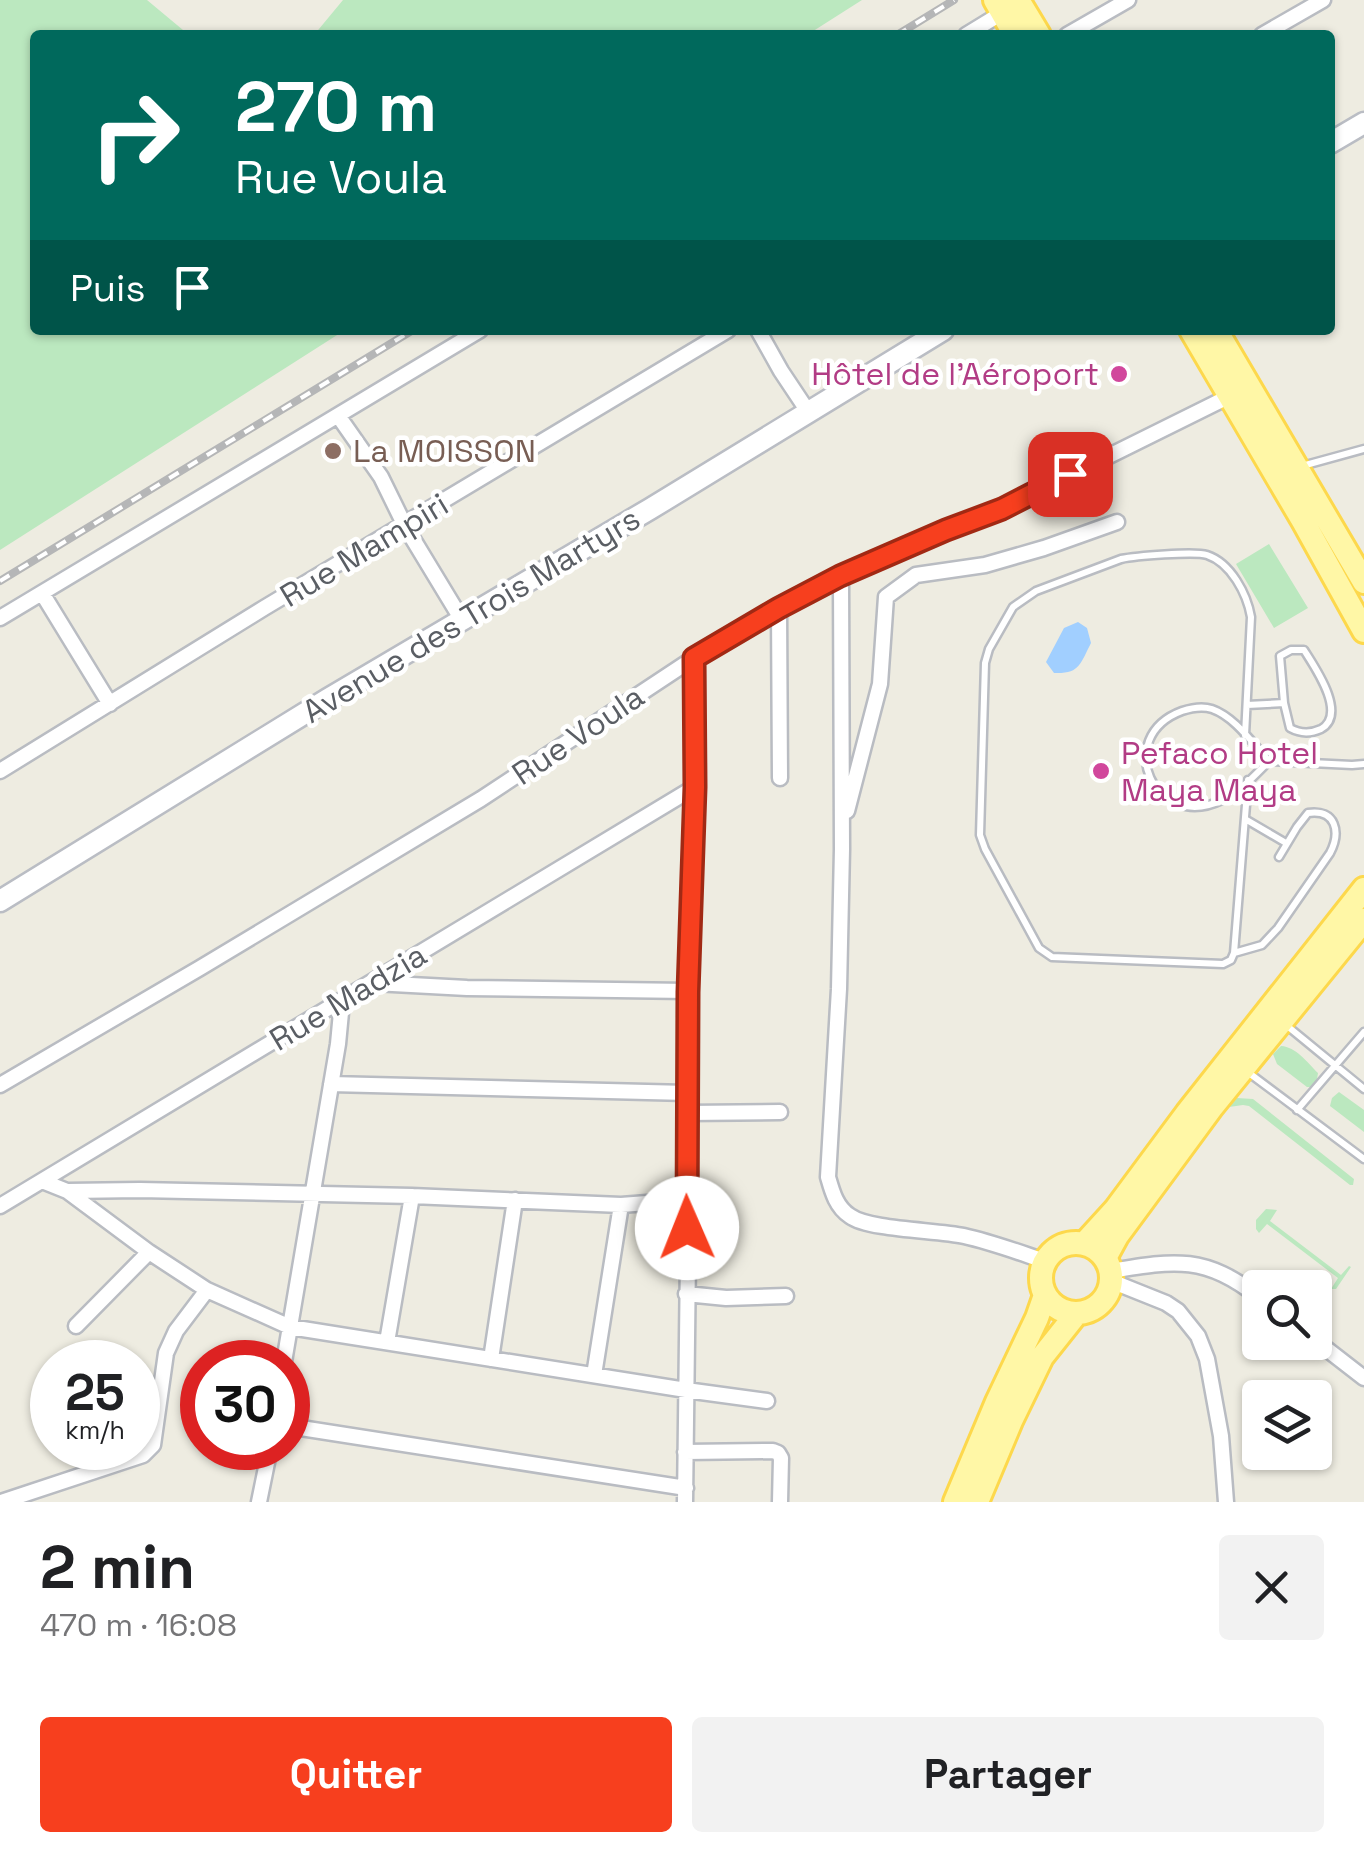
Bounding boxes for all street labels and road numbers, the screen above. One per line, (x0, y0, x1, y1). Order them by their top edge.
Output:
street label: Rue Mampiri (273, 484, 455, 616)
street label: Avenue des Trois Martyrs (295, 498, 647, 732)
street label: Rue Voula (504, 676, 652, 794)
street label: Rue Madzia (262, 935, 434, 1059)

